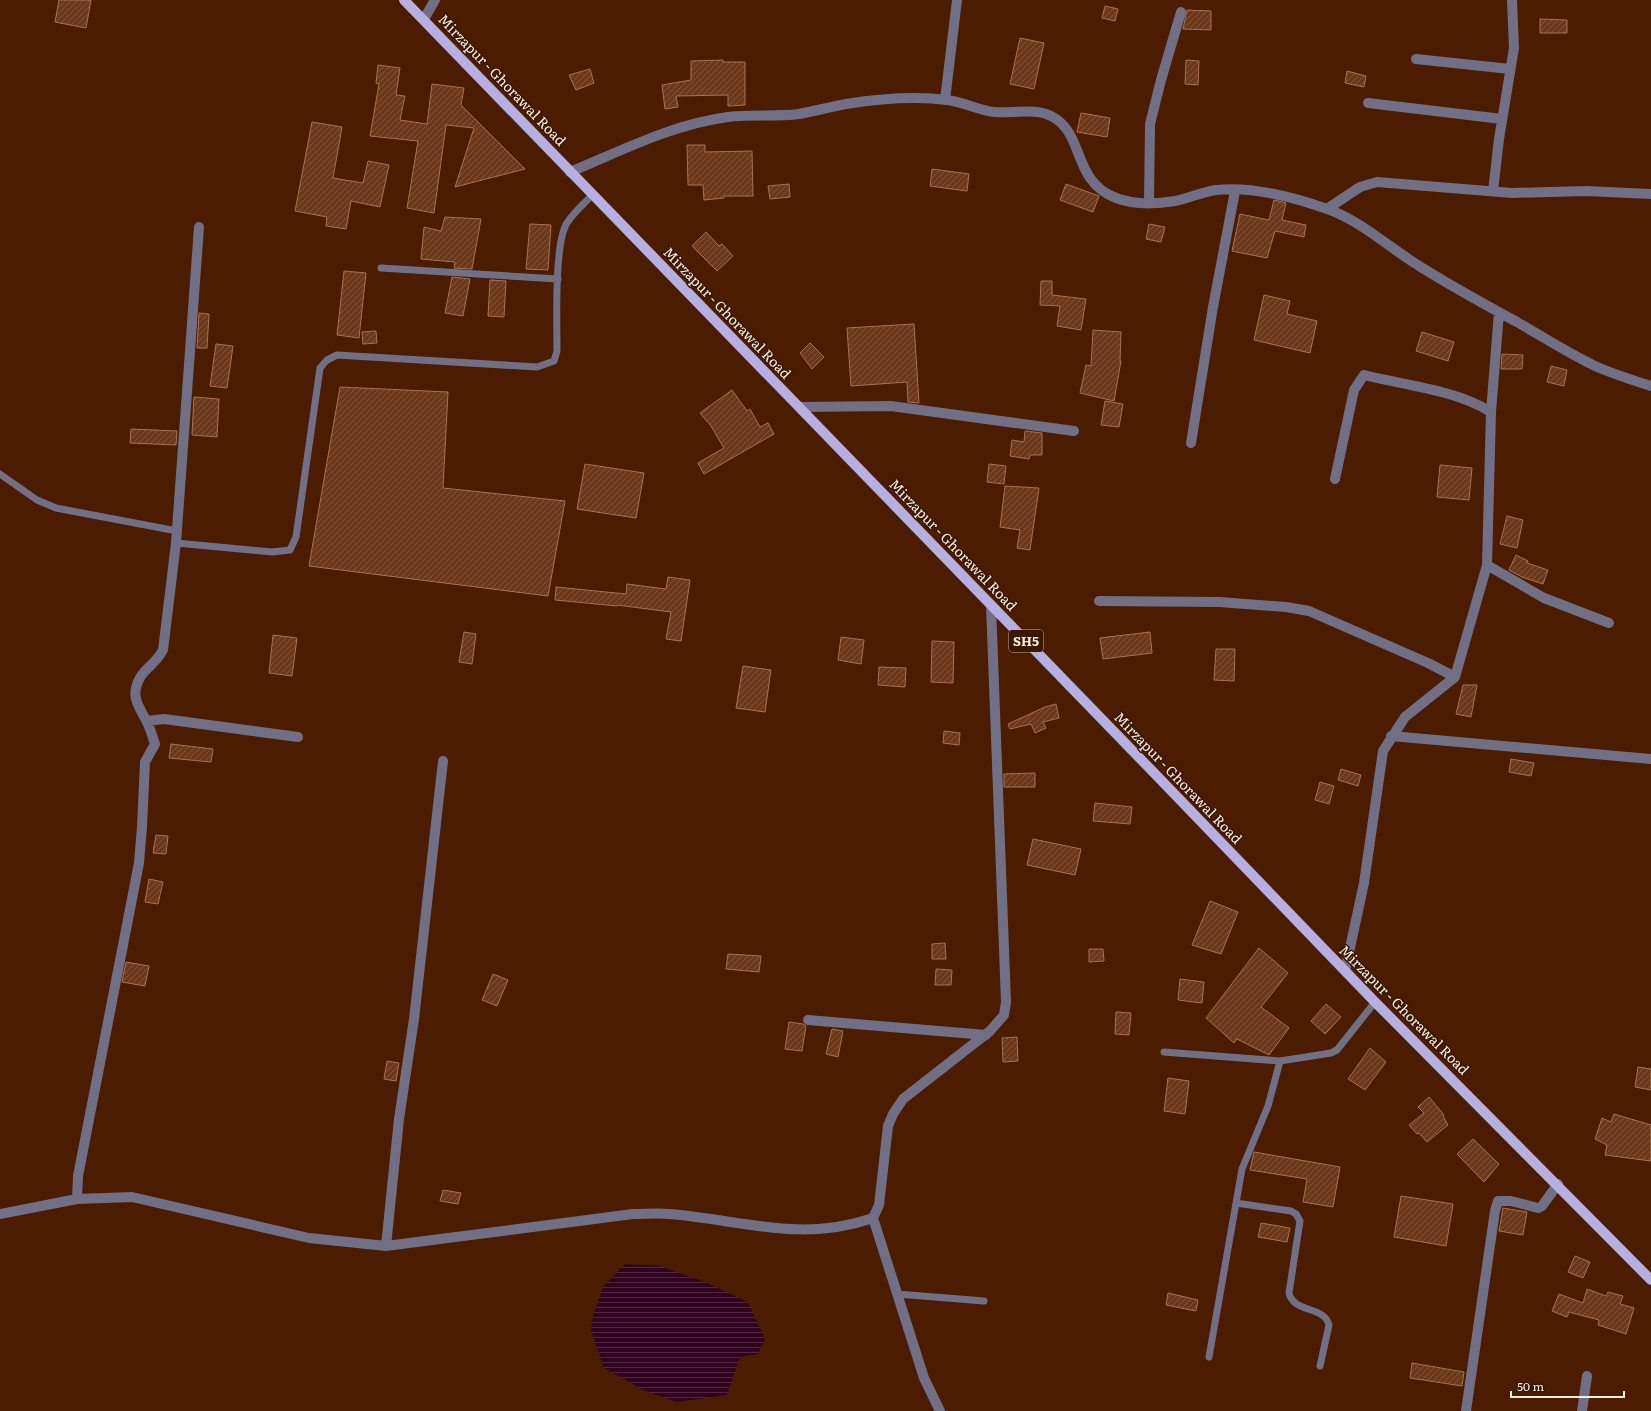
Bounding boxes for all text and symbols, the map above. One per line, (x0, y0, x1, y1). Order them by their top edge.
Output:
street label: Mirzapur - Ghorawal Road (434, 9, 571, 150)
street label: Mirzapur - Ghorawal Road (659, 242, 796, 383)
street label: Mirzapur - Ghorawal Road (885, 474, 1022, 615)
road number: SH5 (1009, 630, 1043, 652)
street label: Mirzapur - Ghorawal Road (1110, 707, 1247, 848)
street label: Mirzapur - Ghorawal Road (1335, 940, 1474, 1079)
scale bar (1511, 1373, 1624, 1399)
text: 50 m (1517, 1377, 1544, 1395)

